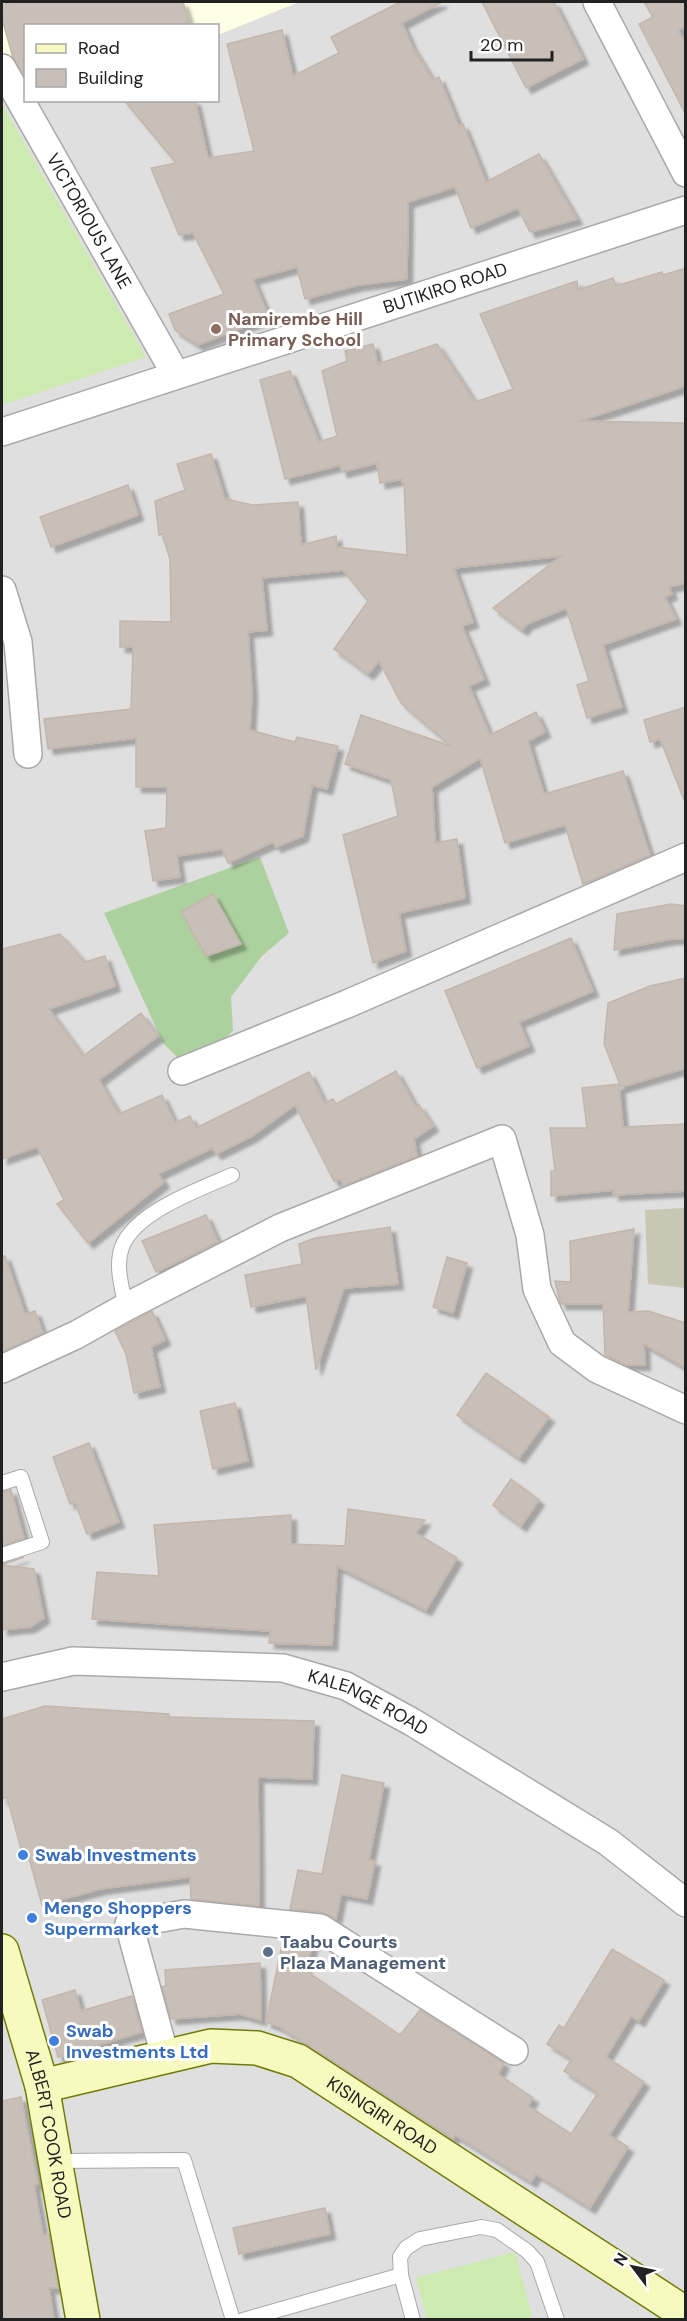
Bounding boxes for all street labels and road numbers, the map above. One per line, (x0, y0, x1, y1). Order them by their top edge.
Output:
street label: VICTORIOUS LANE (41, 149, 137, 293)
street label: BUTIKIRO ROAD (380, 257, 510, 320)
street label: KALENGE ROAD (305, 1664, 433, 1741)
street label: ALBERT COOK ROAD (20, 2046, 77, 2220)
street label: KISINGIRI ROAD (322, 2071, 442, 2161)

